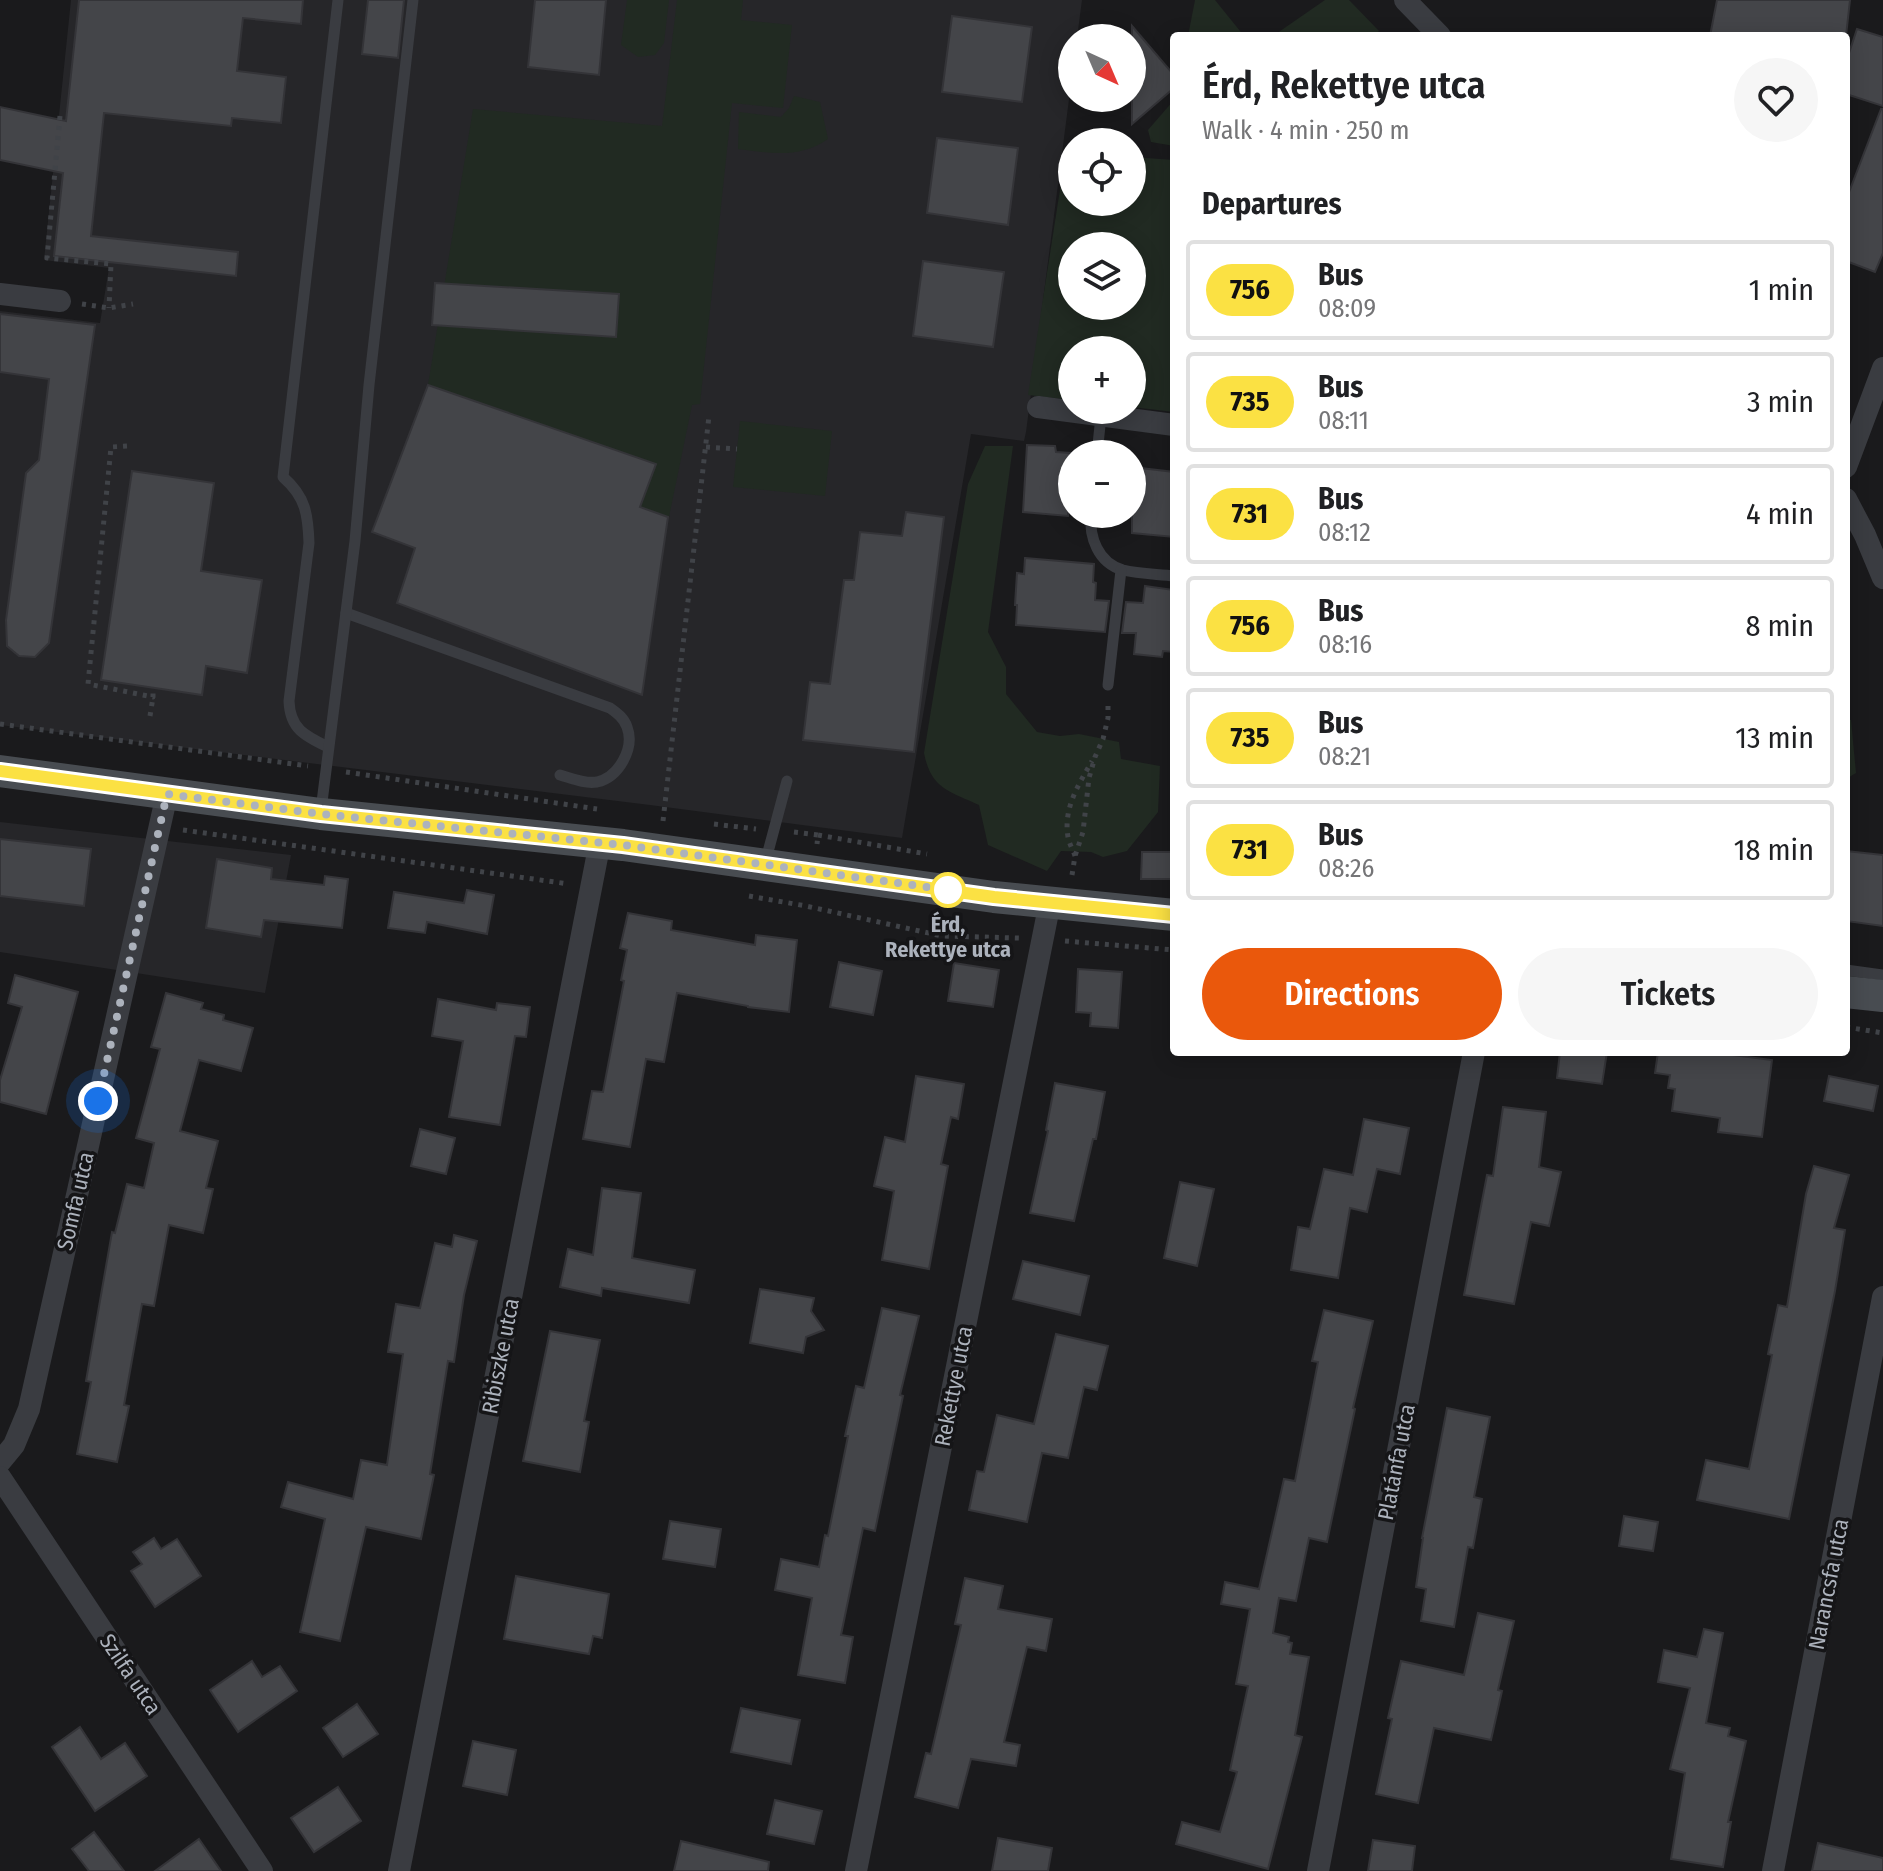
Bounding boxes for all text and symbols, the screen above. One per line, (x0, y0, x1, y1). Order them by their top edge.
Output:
north arrow (1058, 24, 1146, 112)
map controls (1058, 24, 1146, 528)
button: heart (1734, 58, 1818, 142)
text: Érd, Rekettye utca (1202, 62, 1486, 108)
text: Walk · 4 min · 250 m (1202, 115, 1410, 146)
button: locate (1058, 128, 1146, 216)
text: Departures (1202, 186, 1342, 222)
button: layers (1058, 232, 1146, 320)
text: Bus (1318, 257, 1363, 293)
text: 1 min (1749, 272, 1814, 308)
text: 756 (1230, 273, 1270, 306)
text: 08:09 (1318, 293, 1376, 324)
button: + (1058, 336, 1146, 424)
text: Bus (1318, 369, 1363, 405)
text: 3 min (1747, 384, 1814, 420)
text: 735 (1231, 385, 1269, 418)
text: 08:11 (1318, 405, 1369, 436)
button: − (1058, 440, 1146, 528)
text: Bus (1318, 481, 1363, 517)
text: 4 min (1746, 496, 1814, 532)
text: 731 (1232, 497, 1268, 530)
text: 08:12 (1318, 517, 1371, 548)
text: Bus (1318, 593, 1363, 629)
text: 8 min (1746, 608, 1814, 644)
text: 756 (1230, 609, 1270, 642)
text: 08:16 (1318, 629, 1372, 660)
text: Bus (1318, 705, 1363, 741)
text: 13 min (1735, 720, 1814, 756)
text: 735 (1231, 721, 1269, 754)
text: 08:21 (1318, 741, 1371, 772)
text: Bus (1318, 817, 1363, 853)
text: 18 min (1734, 832, 1814, 868)
text: 731 (1232, 833, 1268, 866)
text: 08:26 (1318, 853, 1374, 884)
marker: Érd, Rekettye utca (931, 873, 965, 907)
place label: Érd, Rekettye utca (885, 911, 1011, 963)
button: Directions (1202, 948, 1502, 1040)
button: Tickets (1518, 948, 1818, 1040)
your location (78, 1081, 118, 1121)
street label: Somfa utca (51, 1149, 100, 1253)
street label: Ribiszke utca (476, 1296, 525, 1416)
street label: Rekettye utca (929, 1324, 978, 1448)
street label: Platánfa utca (1372, 1402, 1421, 1522)
street label: Narancsfa utca (1803, 1516, 1854, 1652)
street label: Szilfa utca (94, 1629, 167, 1720)

